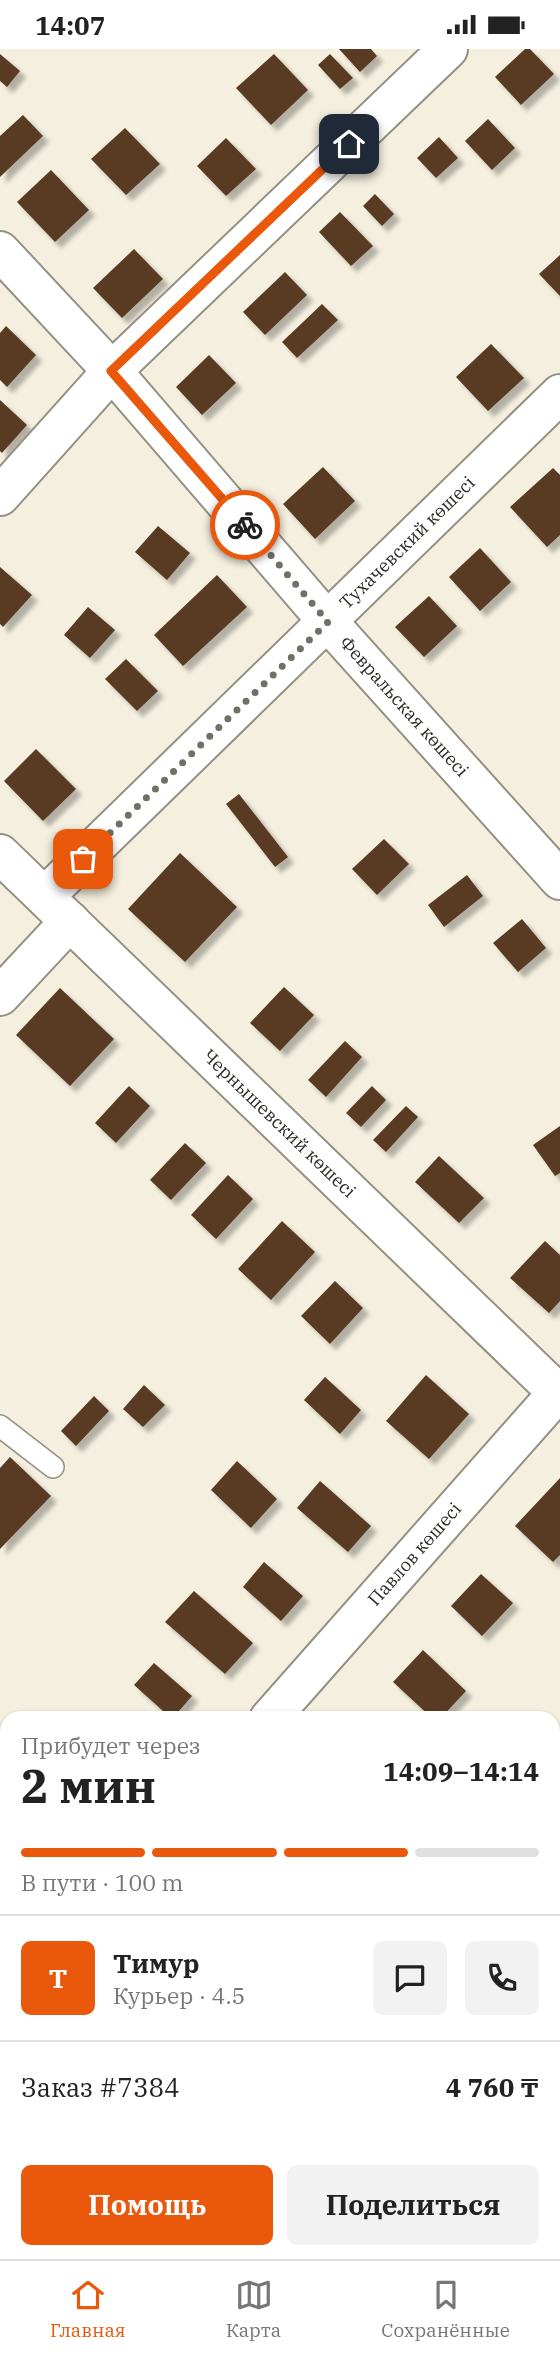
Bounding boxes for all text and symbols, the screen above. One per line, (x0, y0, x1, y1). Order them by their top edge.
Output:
text: 14:07 (35, 8, 105, 42)
pin (319, 114, 379, 174)
icon: home (330, 125, 368, 163)
street label: Тухачевский көшесі (334, 471, 480, 614)
courier (210, 490, 280, 560)
icon: bike (226, 506, 264, 544)
street label: Февральская көшесі (335, 631, 474, 782)
pin (53, 829, 113, 889)
icon: bag (64, 840, 102, 878)
street label: Чернышевский көшесі (198, 1044, 361, 1203)
street label: Павлов көшесі (363, 1497, 466, 1610)
text: Прибудет через (21, 1730, 201, 1760)
text: 14:09–14:14 (383, 1754, 539, 1788)
text: 2 мин (21, 1756, 156, 1816)
text: В пути · 100 m (21, 1867, 183, 1897)
button: chat (373, 1941, 447, 2015)
button: phone (465, 1941, 539, 2015)
text: Тимур (113, 1946, 200, 1980)
text: Т (49, 1961, 67, 1995)
text: Курьер · 4.5 (113, 1980, 245, 2010)
text: Заказ #7384 (21, 2070, 180, 2104)
text: 4 760 ₸ (446, 2070, 539, 2104)
button: Помощь (21, 2165, 273, 2245)
button: Поделиться (287, 2165, 539, 2245)
tab: Главная (50, 2276, 126, 2342)
tab: Карта (226, 2276, 281, 2342)
tab: Сохранённые (381, 2276, 510, 2342)

